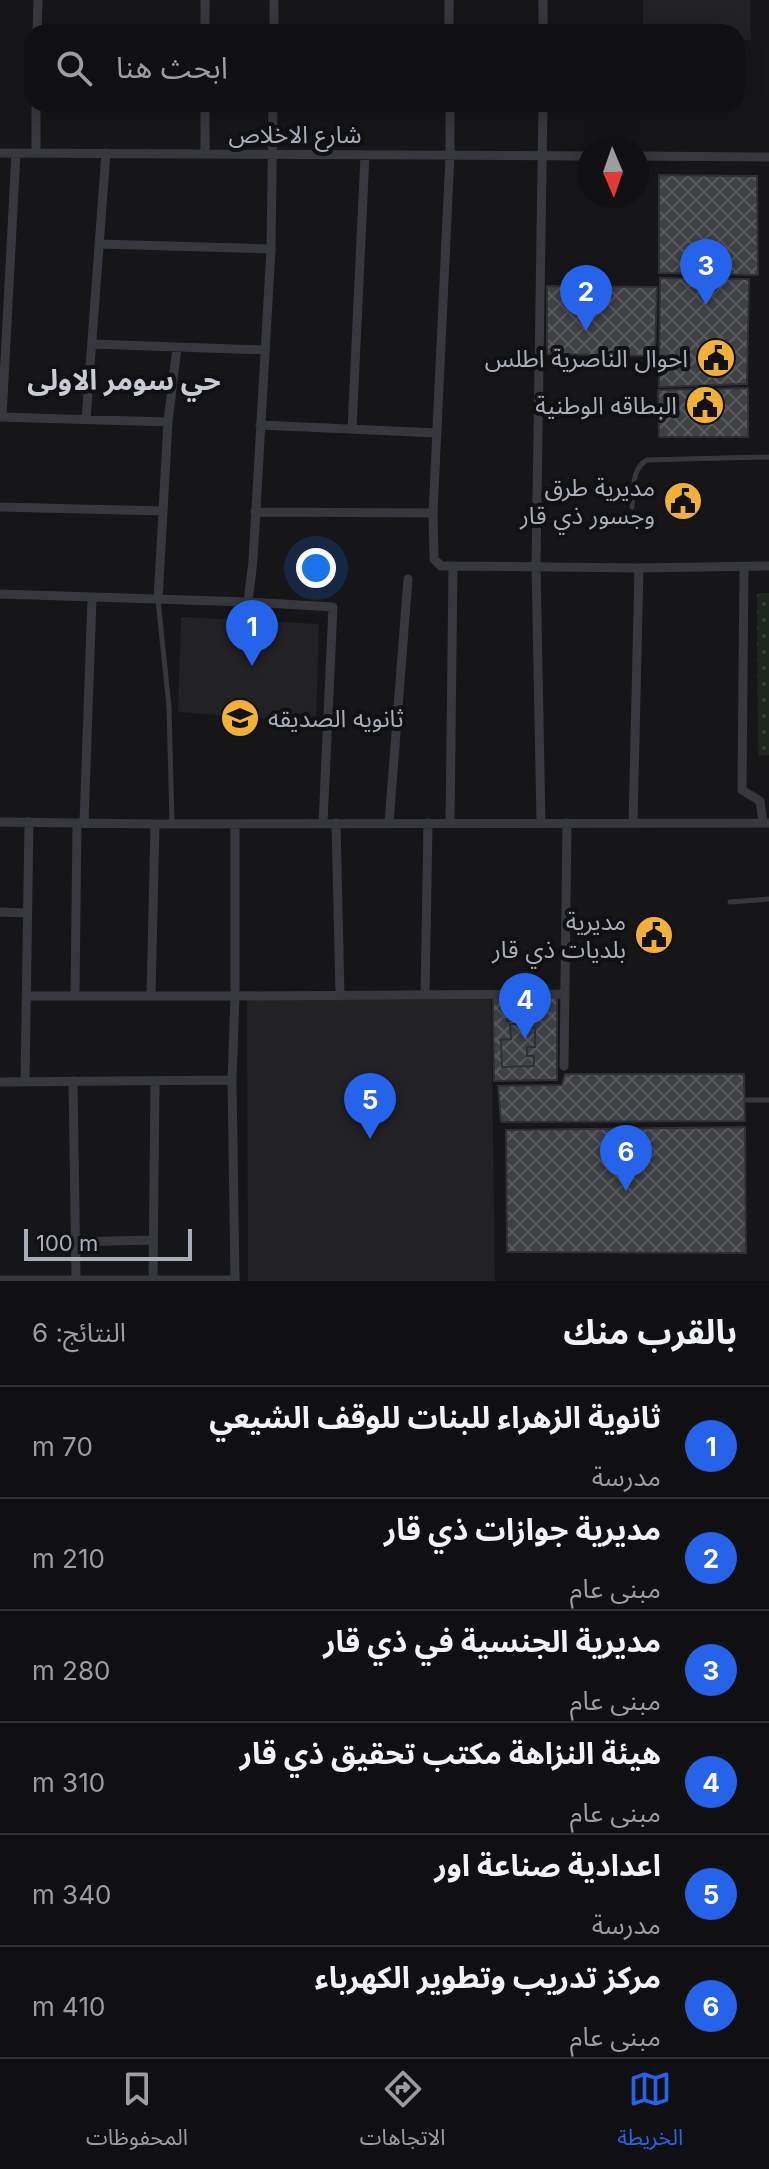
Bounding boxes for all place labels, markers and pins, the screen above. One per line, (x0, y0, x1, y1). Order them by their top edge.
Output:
pin: 3 (680, 239, 732, 305)
pin: 2 (560, 265, 612, 331)
public building icon: احوال الناصرية اطلس (695, 337, 737, 379)
place label: احوال الناصرية اطلس (485, 344, 688, 373)
public building icon: البطاقه الوطنية (684, 384, 726, 426)
place label: البطاقه الوطنية (535, 391, 677, 420)
place label: مديرية طرق وجسور ذي قار (519, 473, 655, 534)
public building icon: مديرية طرق وجسور ذي قار (662, 480, 704, 522)
pin: 1 (226, 600, 278, 666)
school or university icon: ثانويه الصديقه (219, 697, 261, 739)
place label: ثانويه الصديقه (268, 704, 404, 733)
place label: مديرية بلديات ذي قار (491, 907, 626, 968)
public building icon: مديرية بلديات ذي قار (633, 914, 675, 956)
pin: 4 (499, 973, 551, 1039)
pin: 5 (344, 1073, 396, 1139)
pin: 6 (600, 1125, 652, 1191)

